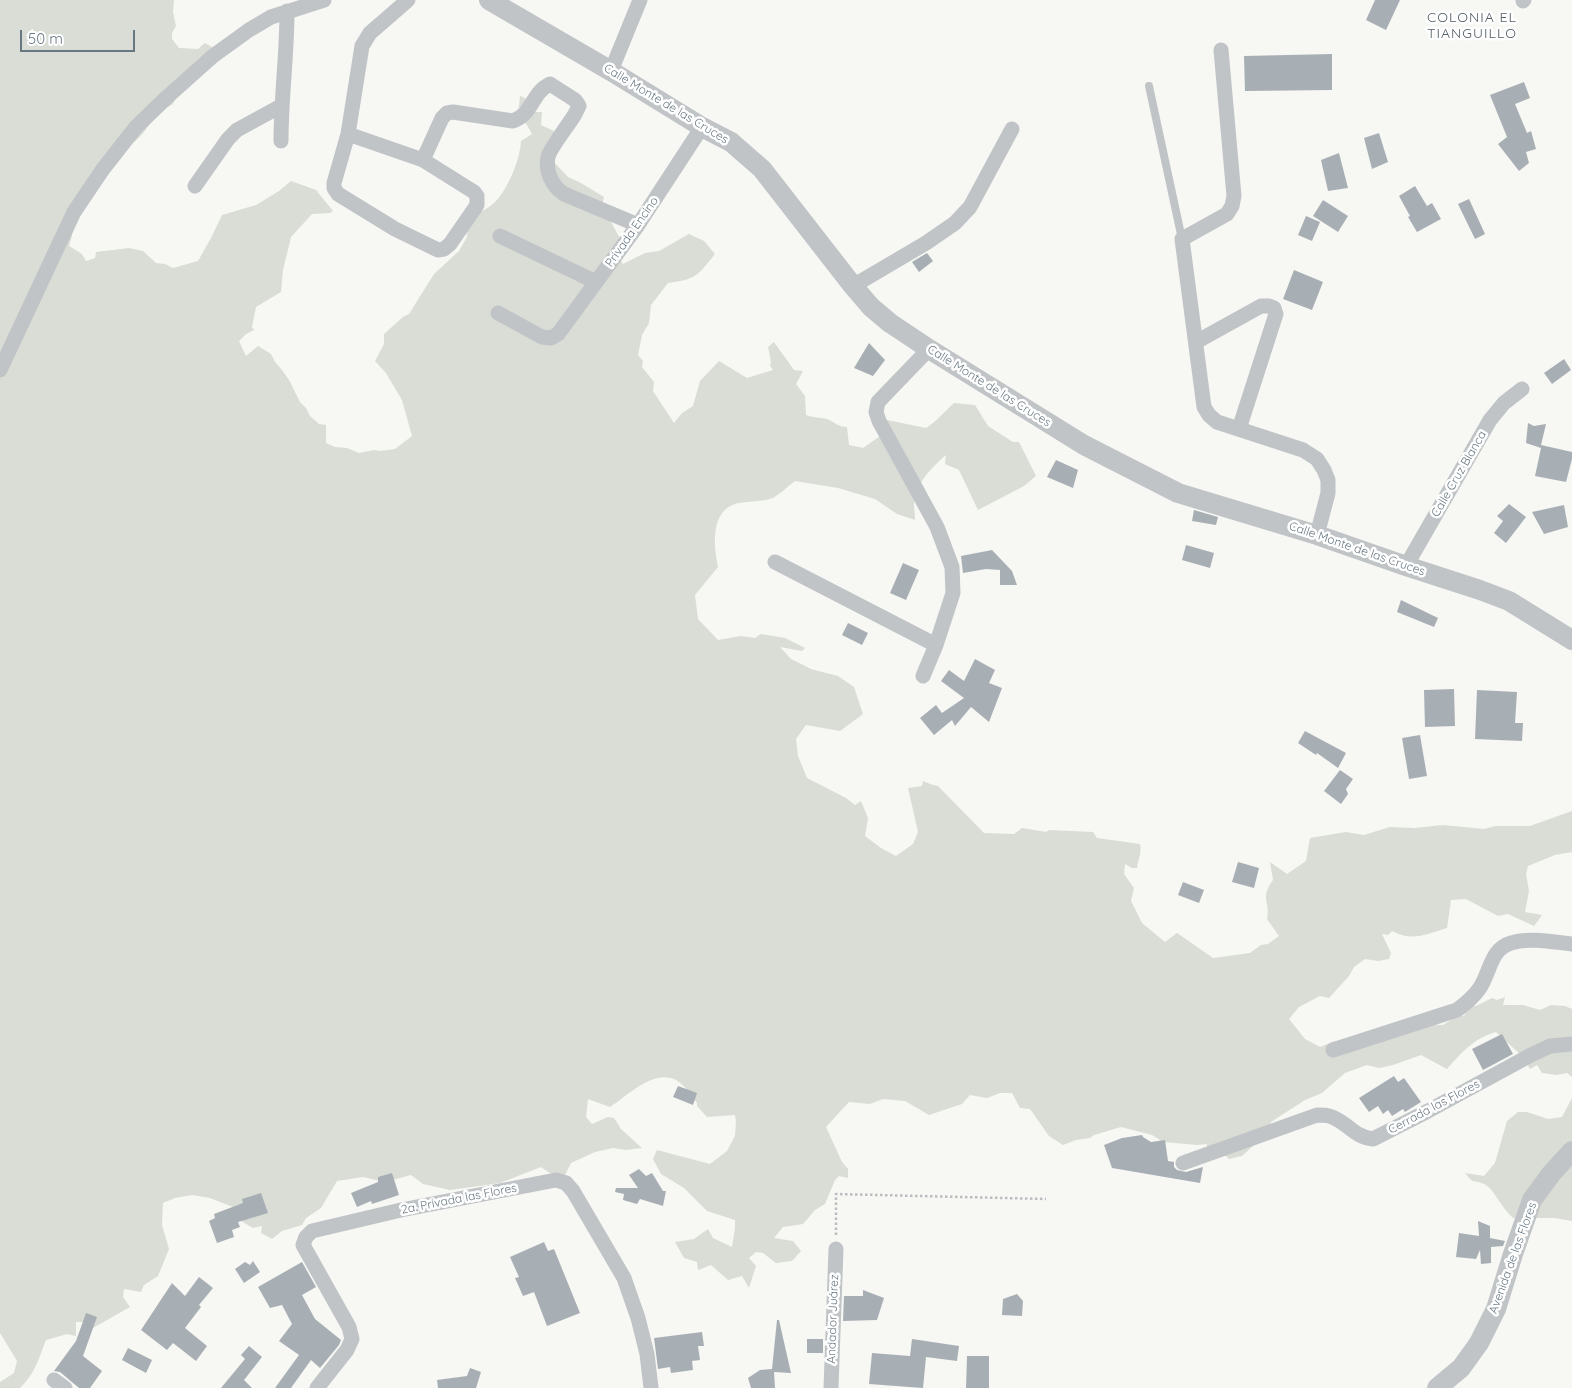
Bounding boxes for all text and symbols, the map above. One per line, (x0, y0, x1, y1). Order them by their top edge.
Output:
district label: COLONIA EL TIANGUILLO (1426, 10, 1518, 42)
scale bar (22, 20, 138, 52)
text: 50 m (28, 29, 63, 48)
street label: Calle Monte de las Cruces (601, 61, 731, 147)
street label: Privada Encino (602, 194, 662, 270)
street label: Calle Monte de las Cruces (925, 342, 1053, 430)
street label: Calle Cruz Blanca (1428, 428, 1490, 520)
street label: Calle Monte de las Cruces (1287, 519, 1427, 579)
street label: Cerrada las Flores (1386, 1077, 1482, 1137)
street label: 2a. Privada las Flores (400, 1181, 518, 1217)
street label: Avenida de las Flores (1486, 1200, 1540, 1316)
street label: Andador Juárez (824, 1274, 842, 1364)

